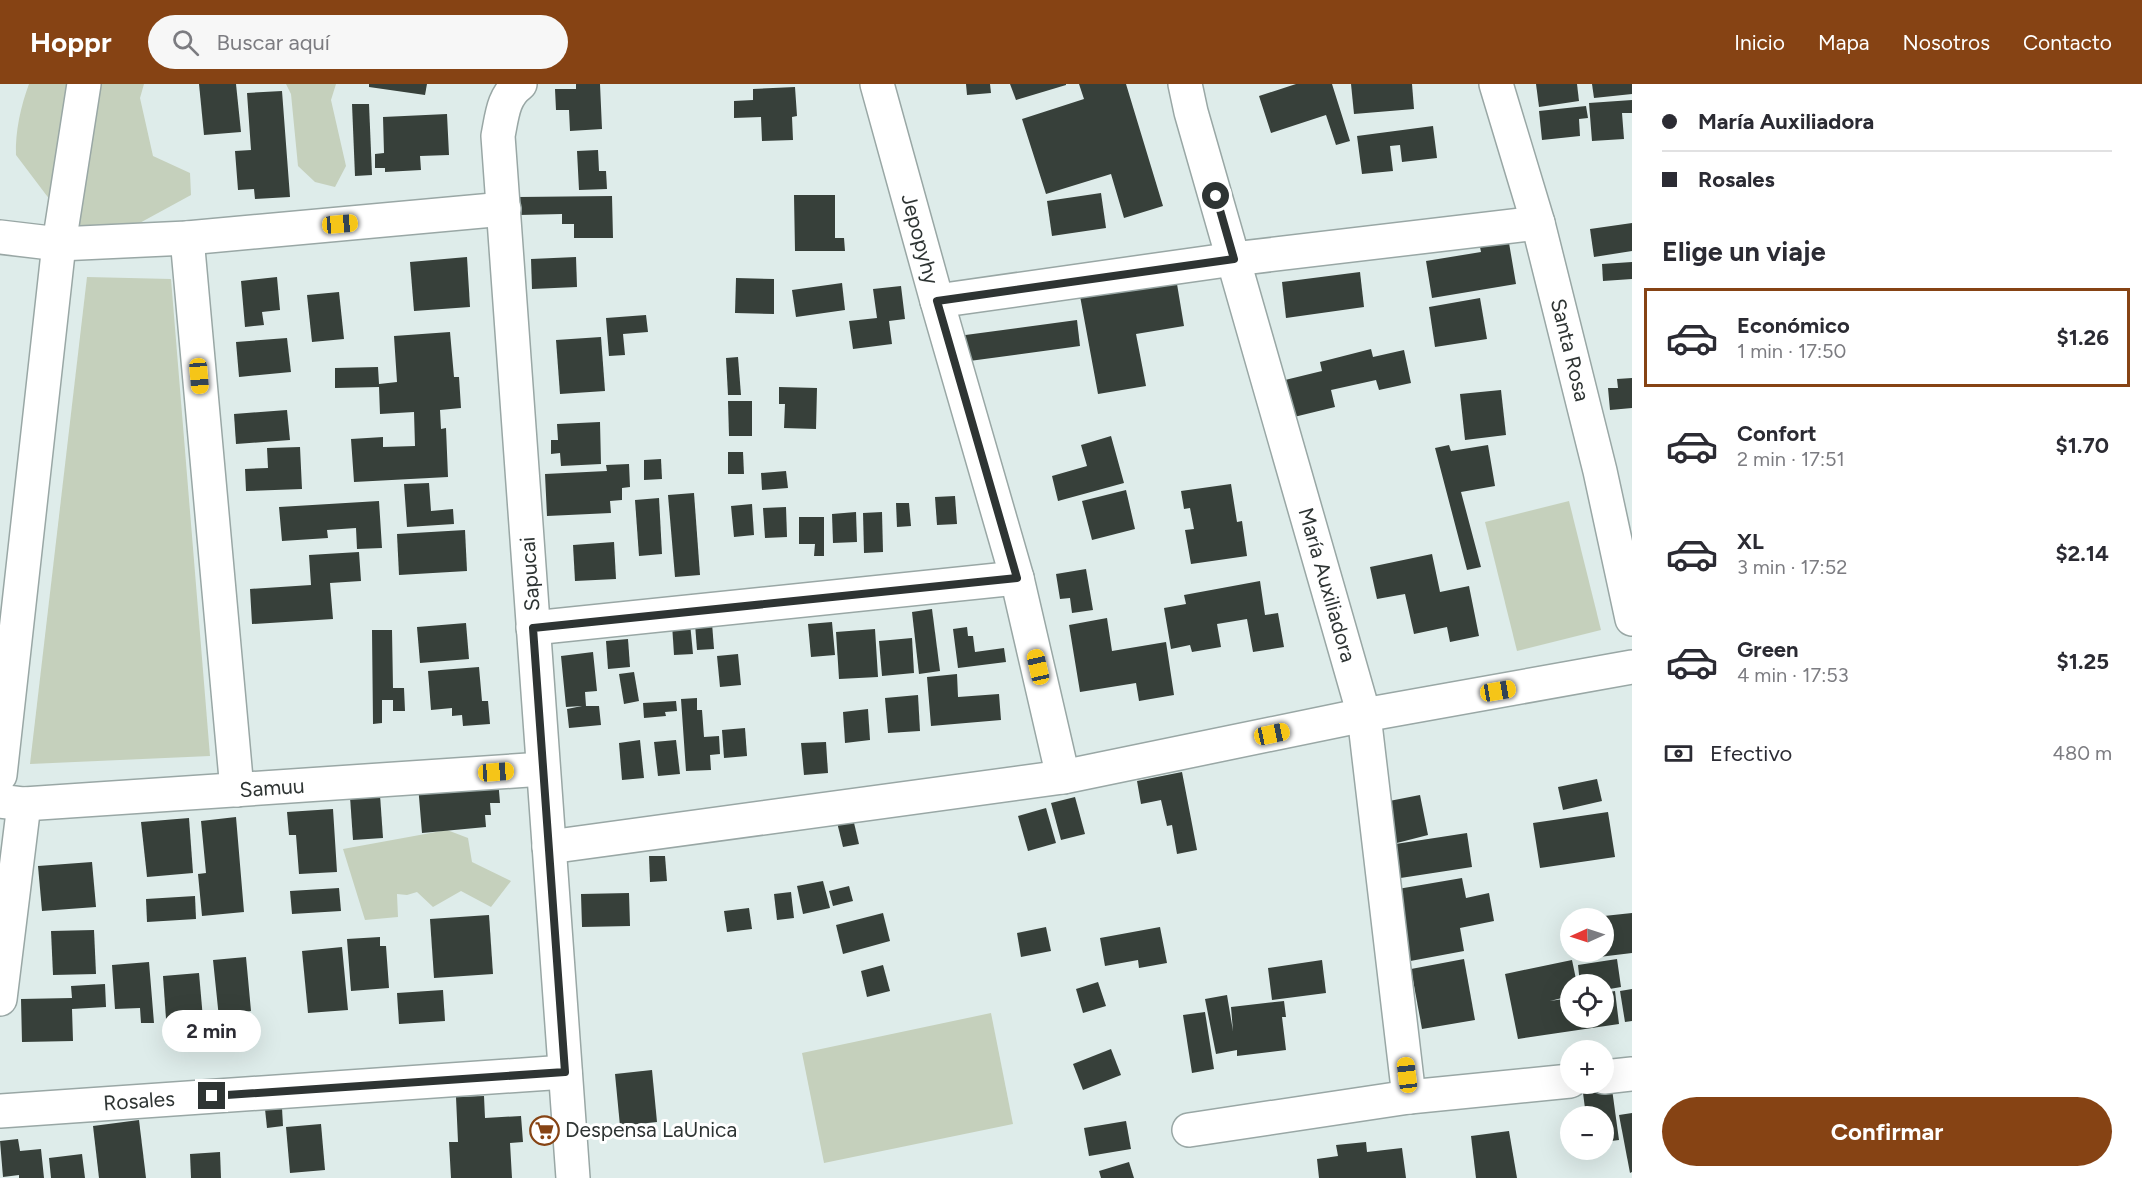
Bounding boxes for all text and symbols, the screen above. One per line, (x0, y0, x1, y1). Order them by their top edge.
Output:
search box (148, 15, 568, 69)
text: Hoppr (30, 25, 112, 59)
icon: search (169, 26, 202, 59)
text: Buscar aquí (217, 29, 330, 56)
text: Inicio (1734, 30, 1785, 55)
text: Mapa (1818, 30, 1870, 55)
text: Nosotros (1903, 30, 1990, 55)
text: Contacto (2023, 30, 2112, 55)
text: María Auxiliadora (1698, 108, 1874, 135)
text: Rosales (1698, 166, 1775, 193)
route start (1202, 182, 1229, 209)
street label: Jepopyhy (896, 191, 945, 287)
car (321, 213, 359, 235)
text: Elige un viaje (1662, 235, 1826, 268)
street label: Santa Rosa (1546, 296, 1595, 404)
icon: car (1665, 311, 1719, 365)
text: Económico (1737, 312, 1850, 339)
text: $1.26 (2057, 324, 2109, 351)
text: 1 min · 17:50 (1737, 339, 1846, 363)
car (188, 357, 210, 395)
icon: car (1665, 419, 1719, 473)
text: Confort (1737, 420, 1817, 447)
text: $1.70 (2056, 432, 2109, 459)
text: 2 min · 17:51 (1737, 447, 1845, 471)
street label: María Auxiliadora (1293, 505, 1361, 665)
icon: car (1665, 527, 1719, 581)
text: XL (1737, 528, 1764, 555)
street label: Sapucai (514, 536, 545, 612)
text: $2.14 (2055, 540, 2109, 567)
text: 3 min · 17:52 (1737, 555, 1847, 579)
icon: car (1665, 635, 1719, 689)
text: Green (1737, 636, 1799, 663)
car (1025, 647, 1051, 687)
text: $1.25 (2057, 648, 2109, 675)
text: 4 min · 17:53 (1737, 663, 1849, 687)
car (1479, 679, 1517, 703)
car (1253, 721, 1291, 747)
icon: cash (1662, 737, 1695, 770)
text: Efectivo (1710, 740, 1792, 767)
text: 480 m (2053, 741, 2112, 765)
car (477, 762, 515, 782)
street label: Samuu (239, 773, 305, 802)
north arrow (1560, 908, 1614, 962)
map controls (1560, 908, 1614, 1160)
button: locate (1560, 974, 1614, 1028)
callout: 2 min (162, 1009, 262, 1051)
text: 2 min (186, 1019, 237, 1043)
button: + (1560, 1040, 1614, 1094)
car (1396, 1056, 1418, 1094)
route end (198, 1082, 225, 1109)
street label: Rosales (102, 1086, 176, 1115)
button: Confirmar (1662, 1097, 2112, 1166)
button: − (1560, 1106, 1614, 1160)
supermarket icon: Despensa LaUnica (528, 1114, 560, 1146)
place label: Despensa LaUnica (565, 1117, 737, 1142)

